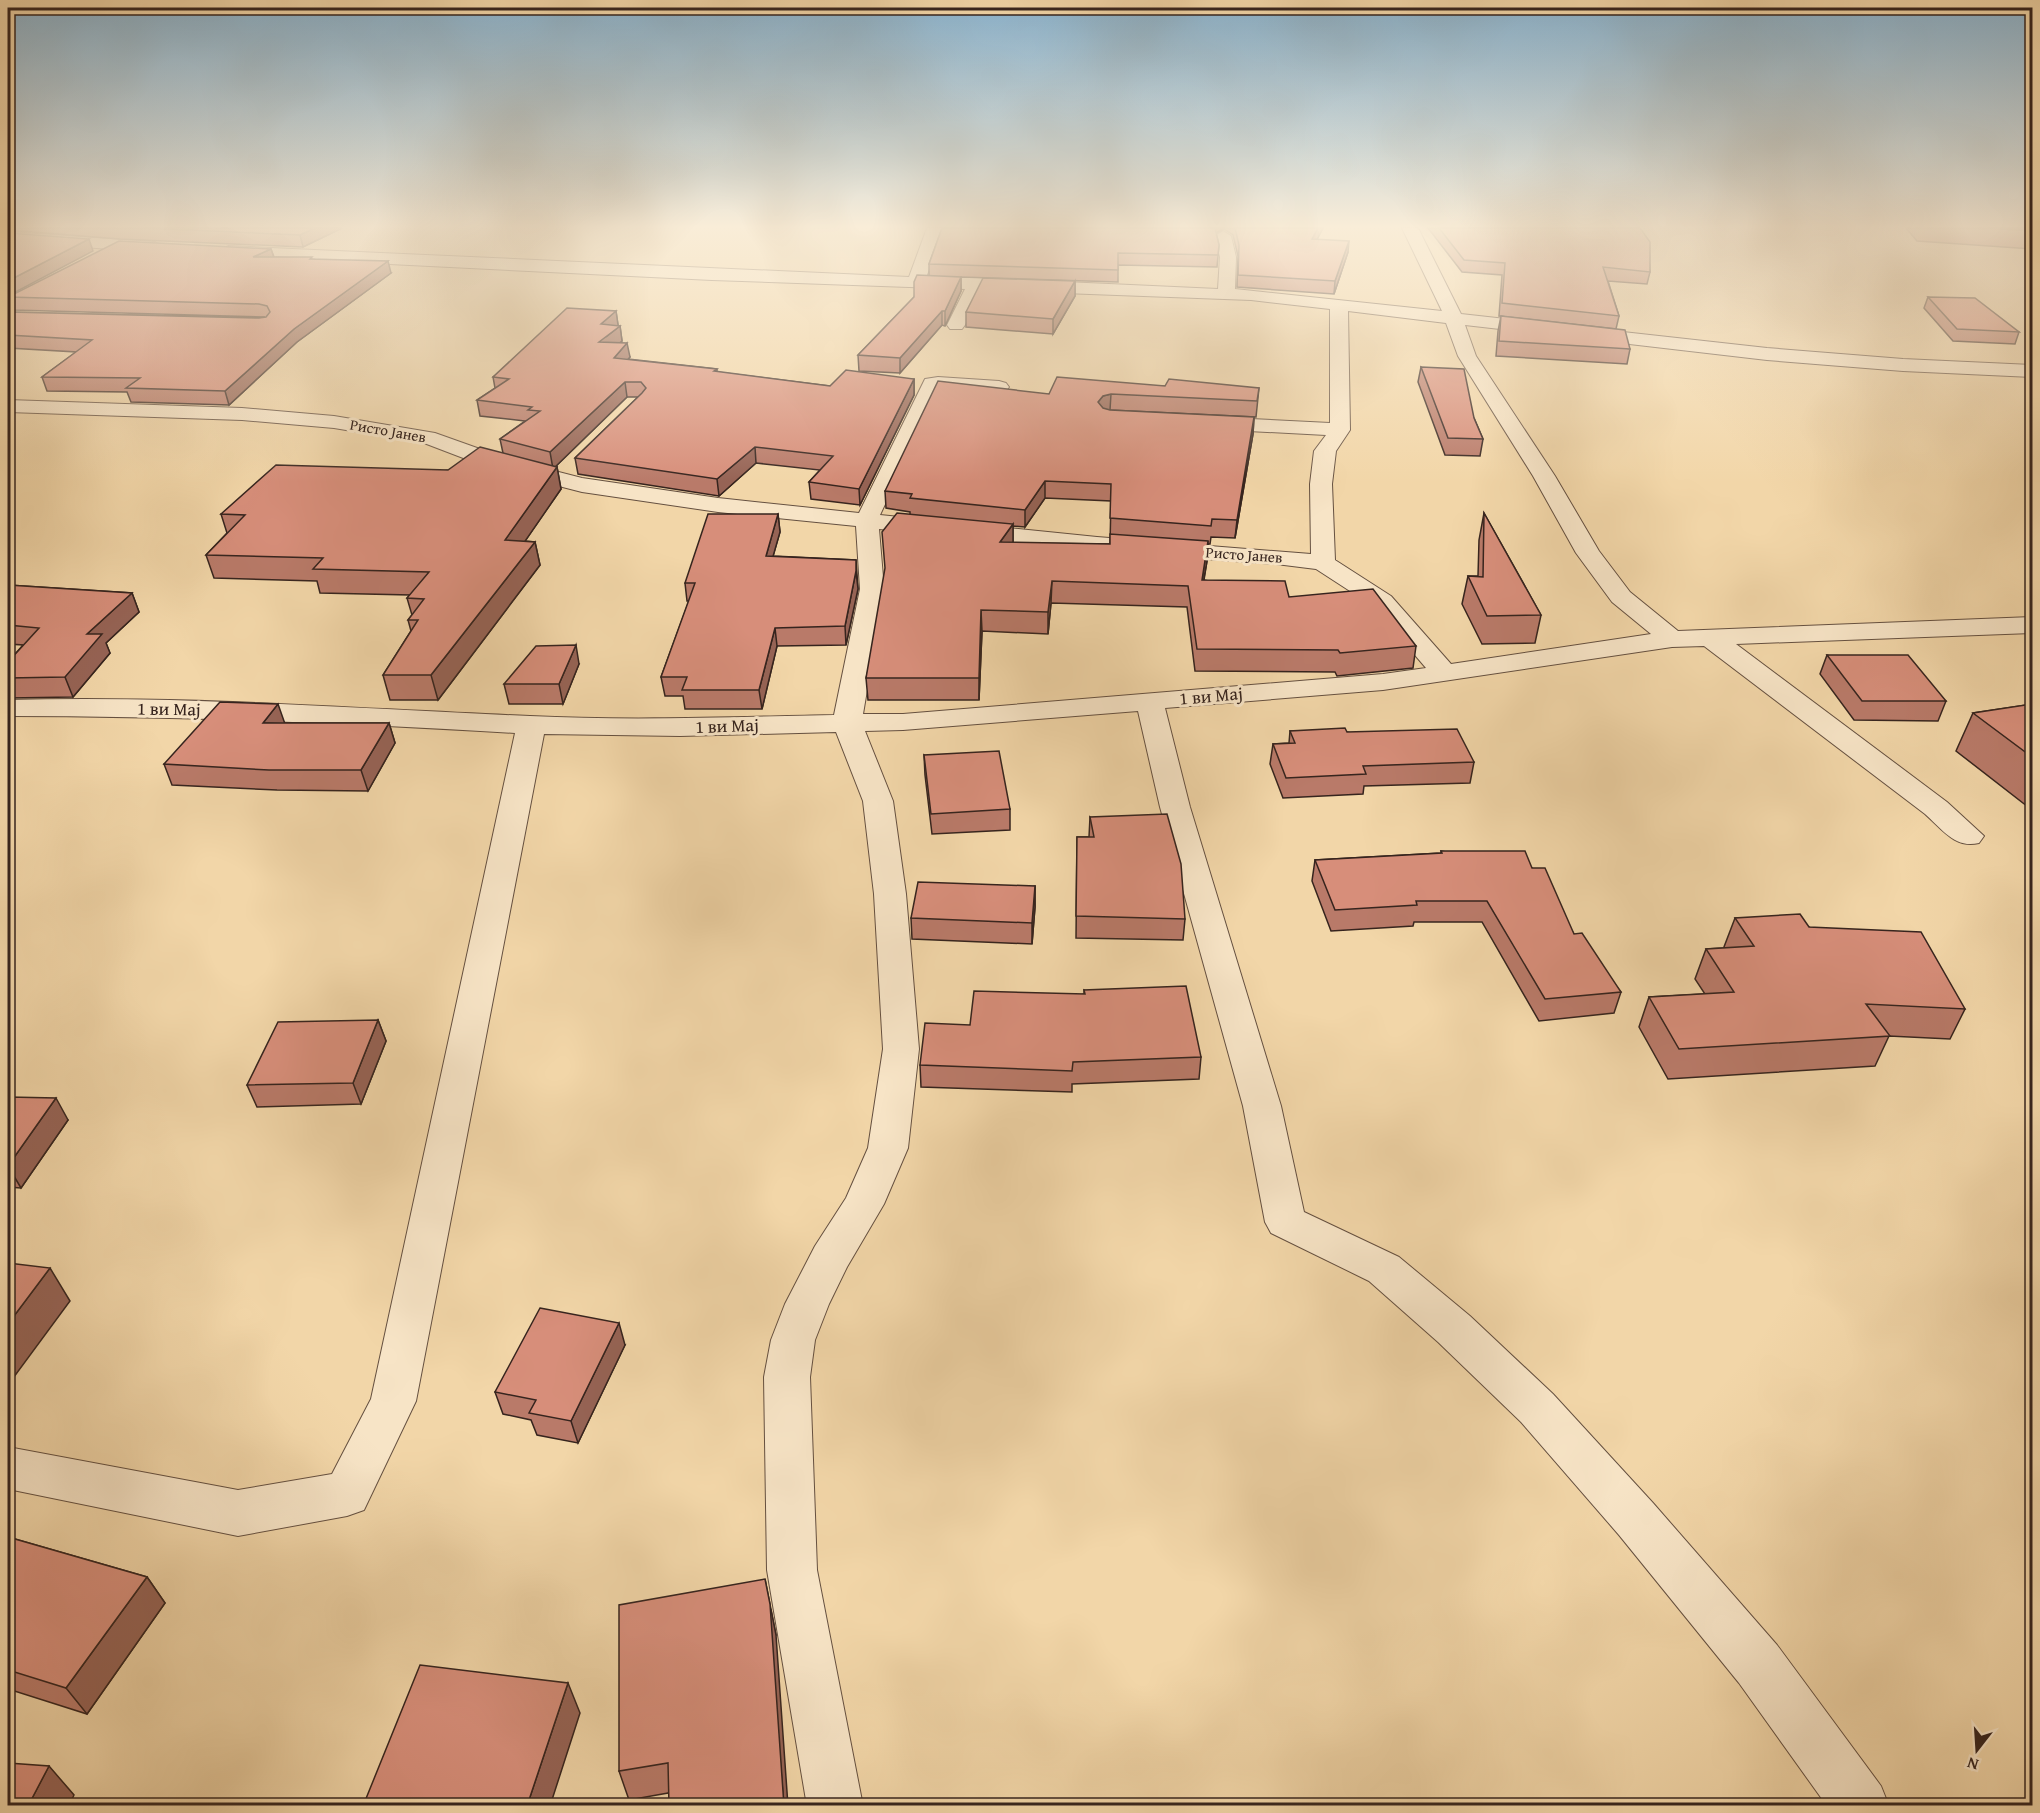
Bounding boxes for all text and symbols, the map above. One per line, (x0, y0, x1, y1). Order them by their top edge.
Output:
street label: Ристо Јанев (348, 414, 428, 448)
street label: Ристо Јанев (1205, 541, 1283, 568)
street label: 1 ви Мај (1178, 679, 1244, 712)
street label: 1 ви Мај (137, 694, 201, 723)
street label: 1 ви Мај (695, 711, 759, 740)
north arrow (1947, 1720, 2007, 1780)
text: N (1964, 1751, 1981, 1777)

